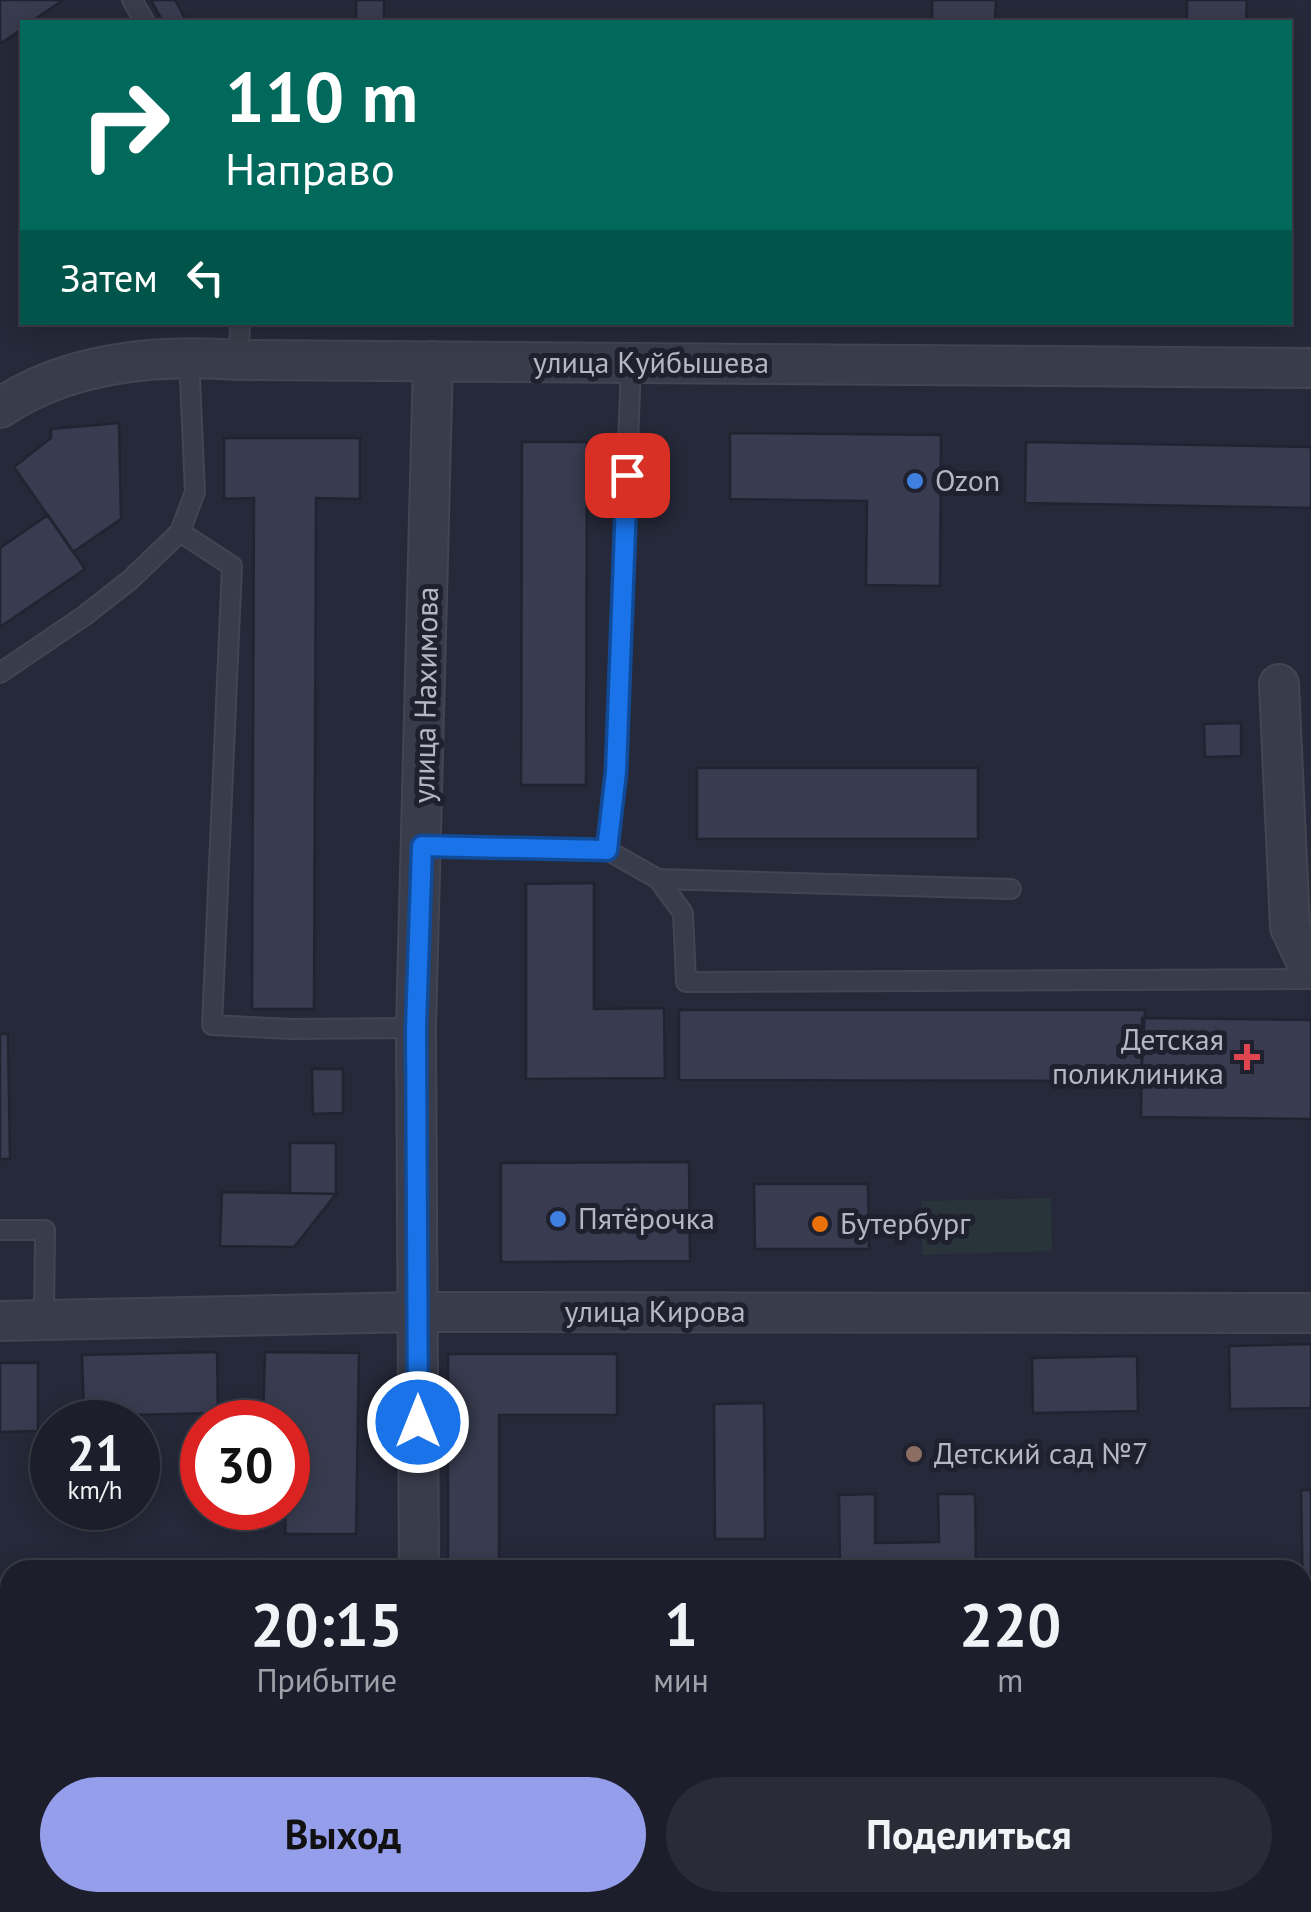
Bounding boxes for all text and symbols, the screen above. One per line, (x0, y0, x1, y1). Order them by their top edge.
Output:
text: 110 m (225, 51, 418, 141)
icon: right (60, 60, 190, 190)
text: Направо (225, 139, 395, 197)
icon: left (178, 250, 233, 305)
text: Затем (60, 253, 158, 302)
street label: улица Куйбышева (533, 342, 769, 381)
pin (585, 433, 670, 518)
icon: arrive (600, 448, 655, 503)
place label: Ozon (935, 460, 1000, 499)
marker: Ozon (904, 470, 926, 492)
street label: улица Нахимова (403, 586, 446, 804)
place label: Детская поликлиника (1052, 1019, 1224, 1092)
marker: Детская поликлиника (1234, 1044, 1260, 1070)
place label: Пятёрочка (578, 1198, 715, 1237)
place label: Бутербург (840, 1203, 971, 1242)
marker: Пятёрочка (547, 1208, 569, 1230)
marker: Бутербург (809, 1213, 831, 1235)
street label: улица Кирова (564, 1291, 746, 1330)
position arrow (366, 1370, 470, 1474)
speed limit sign: 30 (180, 1400, 310, 1530)
text: 21 (67, 1420, 123, 1485)
place label: Детский сад №7 (934, 1433, 1148, 1472)
marker: Детский сад №7 (903, 1443, 925, 1465)
text: km/h (68, 1474, 122, 1506)
text: 20:15 (251, 1585, 403, 1663)
text: 1 (664, 1585, 698, 1663)
text: 220 (959, 1585, 1061, 1663)
text: Прибытие (256, 1659, 397, 1701)
text: мин (653, 1659, 709, 1701)
text: m (997, 1659, 1023, 1701)
button: Выход (40, 1777, 646, 1892)
button: Поделиться (666, 1777, 1272, 1892)

